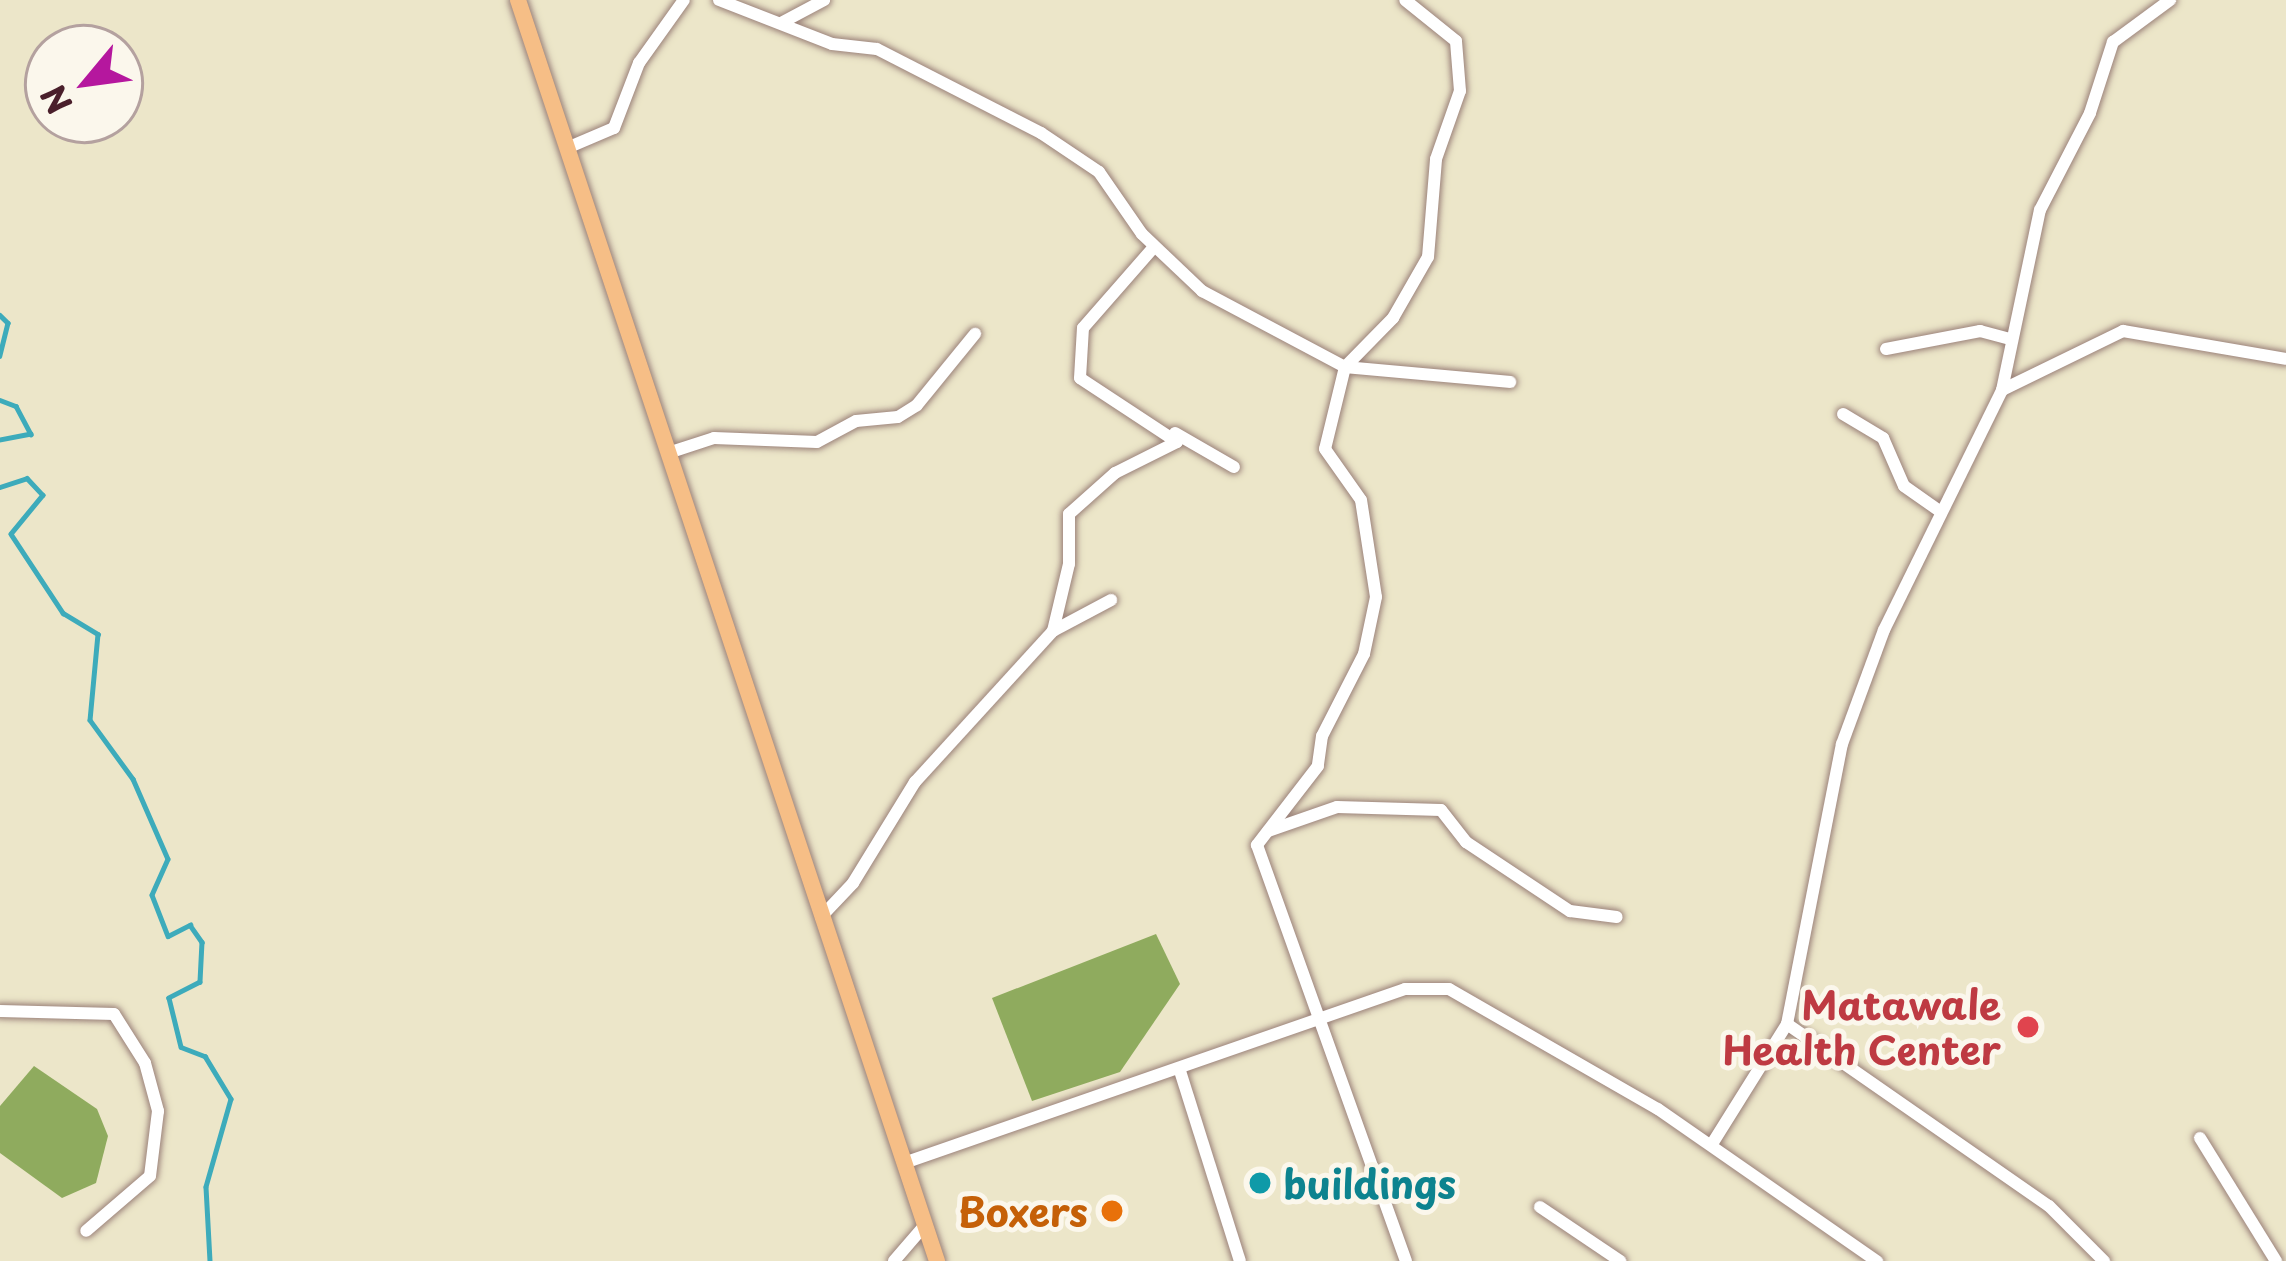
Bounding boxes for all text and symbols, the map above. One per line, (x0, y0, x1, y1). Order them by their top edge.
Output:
north arrow (24, 24, 144, 144)
text: N (27, 76, 83, 124)
place label: Matawale Health Center (1719, 982, 2001, 1073)
marker: Matawale Health Center (2012, 1011, 2044, 1043)
place label: buildings (1284, 1160, 1456, 1206)
marker: buildings (1247, 1170, 1273, 1196)
place label: Boxers (958, 1188, 1088, 1234)
marker: Boxers (1099, 1198, 1125, 1224)

